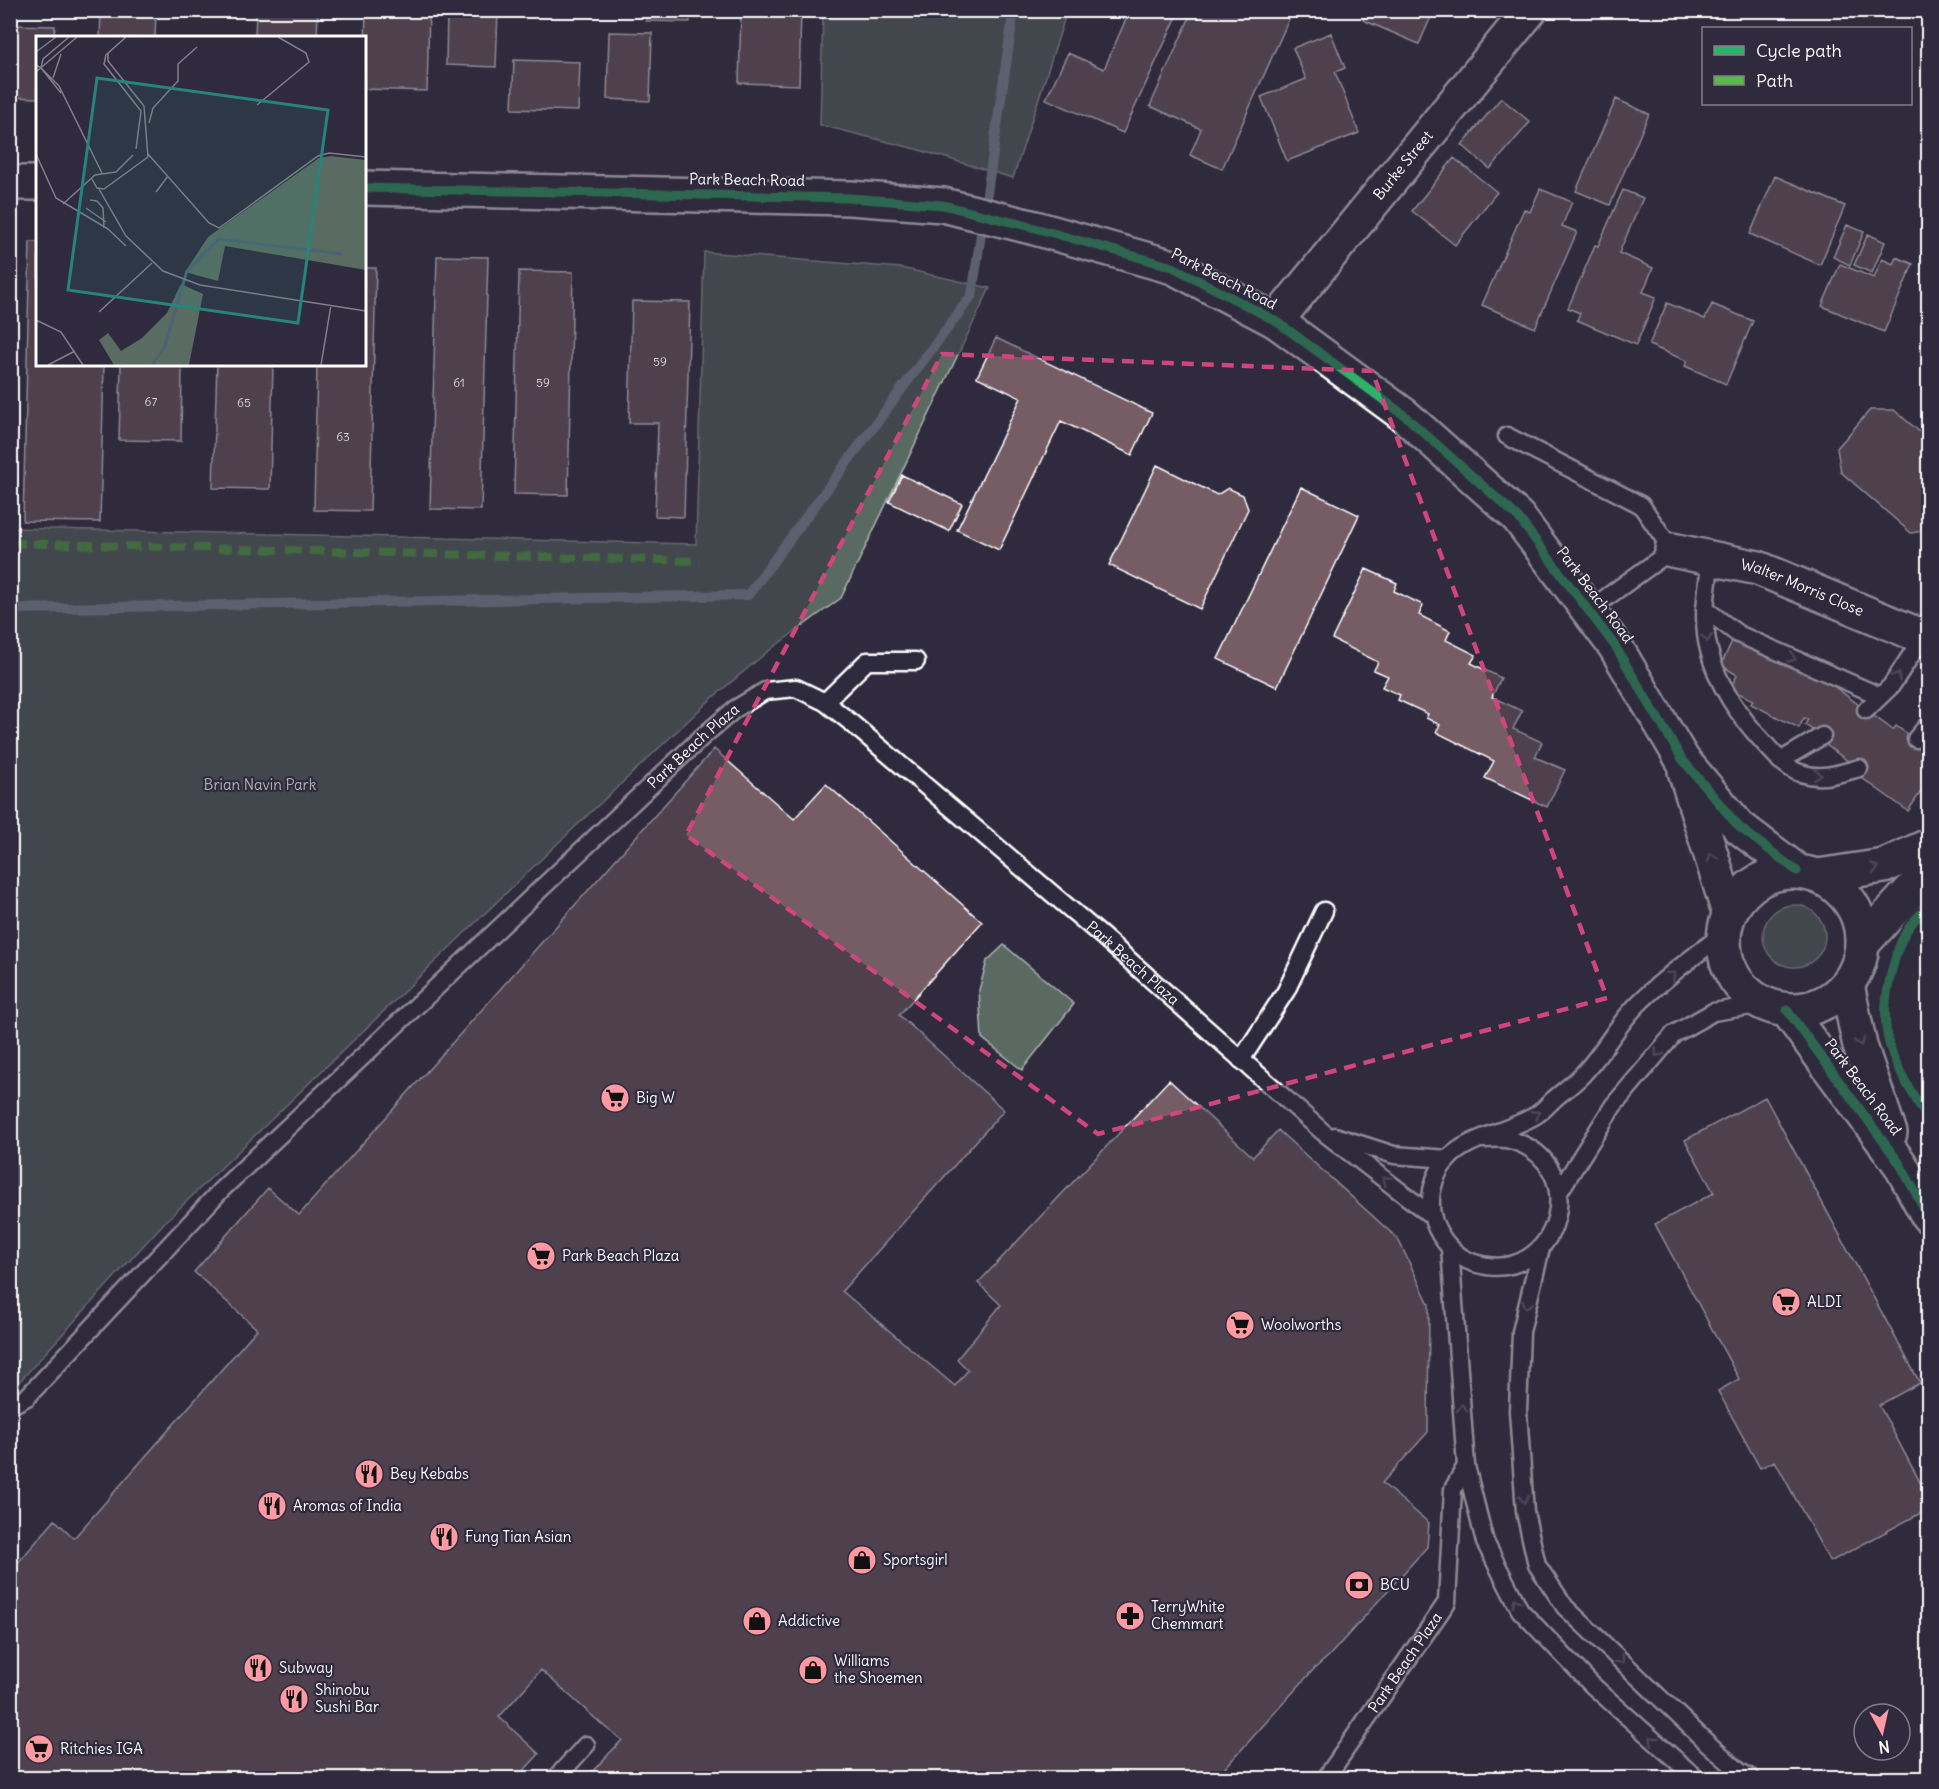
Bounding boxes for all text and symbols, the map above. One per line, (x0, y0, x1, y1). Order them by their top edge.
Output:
legend (1702, 27, 1912, 105)
inset map (36, 36, 366, 366)
text: Cycle path (1756, 39, 1842, 62)
text: Path (1756, 69, 1793, 92)
street label: Burke Street (1369, 126, 1437, 204)
street label: Park Beach Road (689, 169, 805, 190)
street label: Park Beach Road (1168, 244, 1280, 313)
house number: 59 (653, 354, 667, 369)
house number: 61 (453, 375, 465, 390)
house number: 59 (536, 375, 550, 390)
house number: 67 (145, 394, 158, 409)
house number: 65 (237, 395, 251, 410)
house number: 63 (336, 429, 350, 444)
street label: Park Beach Road (1553, 543, 1638, 647)
street label: Walter Morris Close (1739, 555, 1867, 620)
one-way arrow (1701, 633, 1714, 642)
one-way arrow (1786, 650, 1797, 662)
one-way arrow (1890, 672, 1902, 682)
street label: Park Beach Plaza (643, 699, 743, 793)
one-way arrow (1814, 768, 1823, 781)
park label: Brian Navin Park (204, 775, 317, 794)
one-way arrow (1707, 852, 1719, 863)
one-way arrow (1871, 862, 1880, 874)
street label: Park Beach Plaza (1083, 917, 1184, 1009)
one-way arrow (1665, 972, 1676, 983)
street label: Park Beach Road (1821, 1035, 1906, 1139)
one-way arrow (1853, 1036, 1865, 1047)
one-way arrow (1654, 1046, 1665, 1057)
supermarket icon: Big W (599, 1082, 631, 1114)
place label: Big W (636, 1088, 675, 1107)
one-way arrow (1529, 1110, 1540, 1121)
one-way arrow (1381, 1177, 1392, 1188)
supermarket icon: Park Beach Plaza (525, 1240, 557, 1272)
place label: Park Beach Plaza (562, 1246, 680, 1265)
supermarket icon: ALDI (1770, 1286, 1802, 1318)
place label: ALDI (1807, 1292, 1842, 1311)
one-way arrow (1522, 1300, 1535, 1310)
supermarket icon: Woolworths (1224, 1309, 1256, 1341)
place label: Woolworths (1261, 1315, 1341, 1334)
one-way arrow (1456, 1403, 1469, 1412)
restaurant icon: Bey Kebabs (353, 1458, 385, 1490)
place label: Bey Kebabs (390, 1464, 469, 1483)
restaurant icon: Aromas of India (256, 1490, 288, 1522)
one-way arrow (1517, 1494, 1530, 1503)
place label: Aromas of India (293, 1496, 402, 1515)
restaurant icon: Fung Tian Asian (428, 1521, 460, 1553)
place label: Fung Tian Asian (465, 1527, 572, 1546)
shop icon: Sportsgirl (846, 1544, 878, 1576)
place label: Sportsgirl (883, 1550, 948, 1569)
bank icon: BCU (1343, 1569, 1375, 1601)
place label: BCU (1380, 1575, 1410, 1594)
place label: TerryWhite Chemmart (1151, 1597, 1225, 1633)
one-way arrow (1512, 1598, 1523, 1608)
pharmacy icon: TerryWhite Chemmart (1114, 1600, 1146, 1632)
shop icon: Addictive (741, 1605, 773, 1637)
street label: Park Beach Plaza (1364, 1608, 1446, 1716)
place label: Addictive (778, 1611, 840, 1630)
place label: Williams the Shoemen (834, 1651, 923, 1687)
restaurant icon: Subway (242, 1652, 274, 1684)
one-way arrow (1614, 1652, 1625, 1663)
shop icon: Williams the Shoemen (797, 1654, 829, 1686)
place label: Subway (279, 1658, 333, 1677)
place label: Shinobu Sushi Bar (315, 1680, 379, 1716)
restaurant icon: Shinobu Sushi Bar (278, 1683, 310, 1715)
north arrow (1852, 1702, 1912, 1762)
supermarket icon: Ritchies IGA (23, 1733, 55, 1765)
one-way arrow (1649, 1736, 1659, 1747)
text: N (1877, 1736, 1891, 1758)
place label: Ritchies IGA (60, 1739, 143, 1758)

